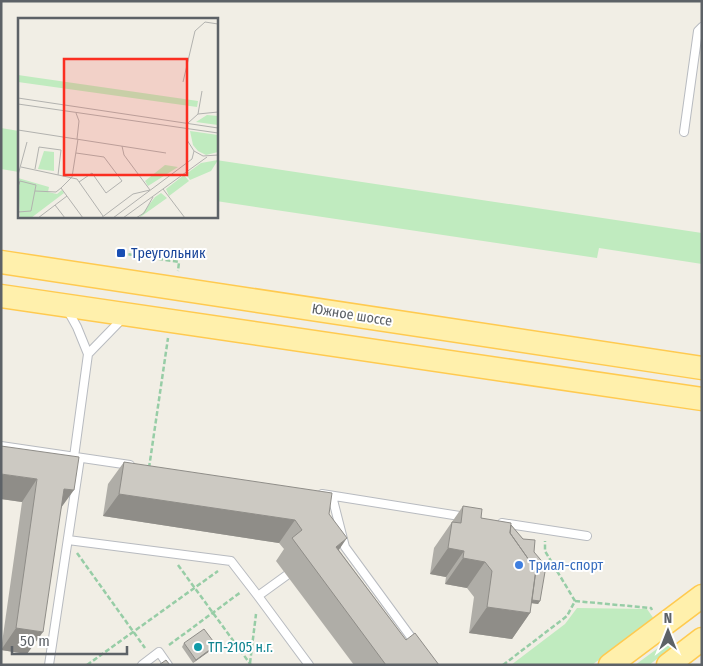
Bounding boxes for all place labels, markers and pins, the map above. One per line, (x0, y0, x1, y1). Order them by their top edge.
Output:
place label: Треугольник (131, 245, 206, 262)
marker: Треугольник (115, 247, 127, 259)
place label: Триал-спорт (529, 557, 604, 574)
marker: Триал-спорт (513, 559, 525, 571)
place label: ТП-2105 н.г. (208, 639, 273, 656)
marker: ТП-2105 н.г. (192, 641, 204, 653)

